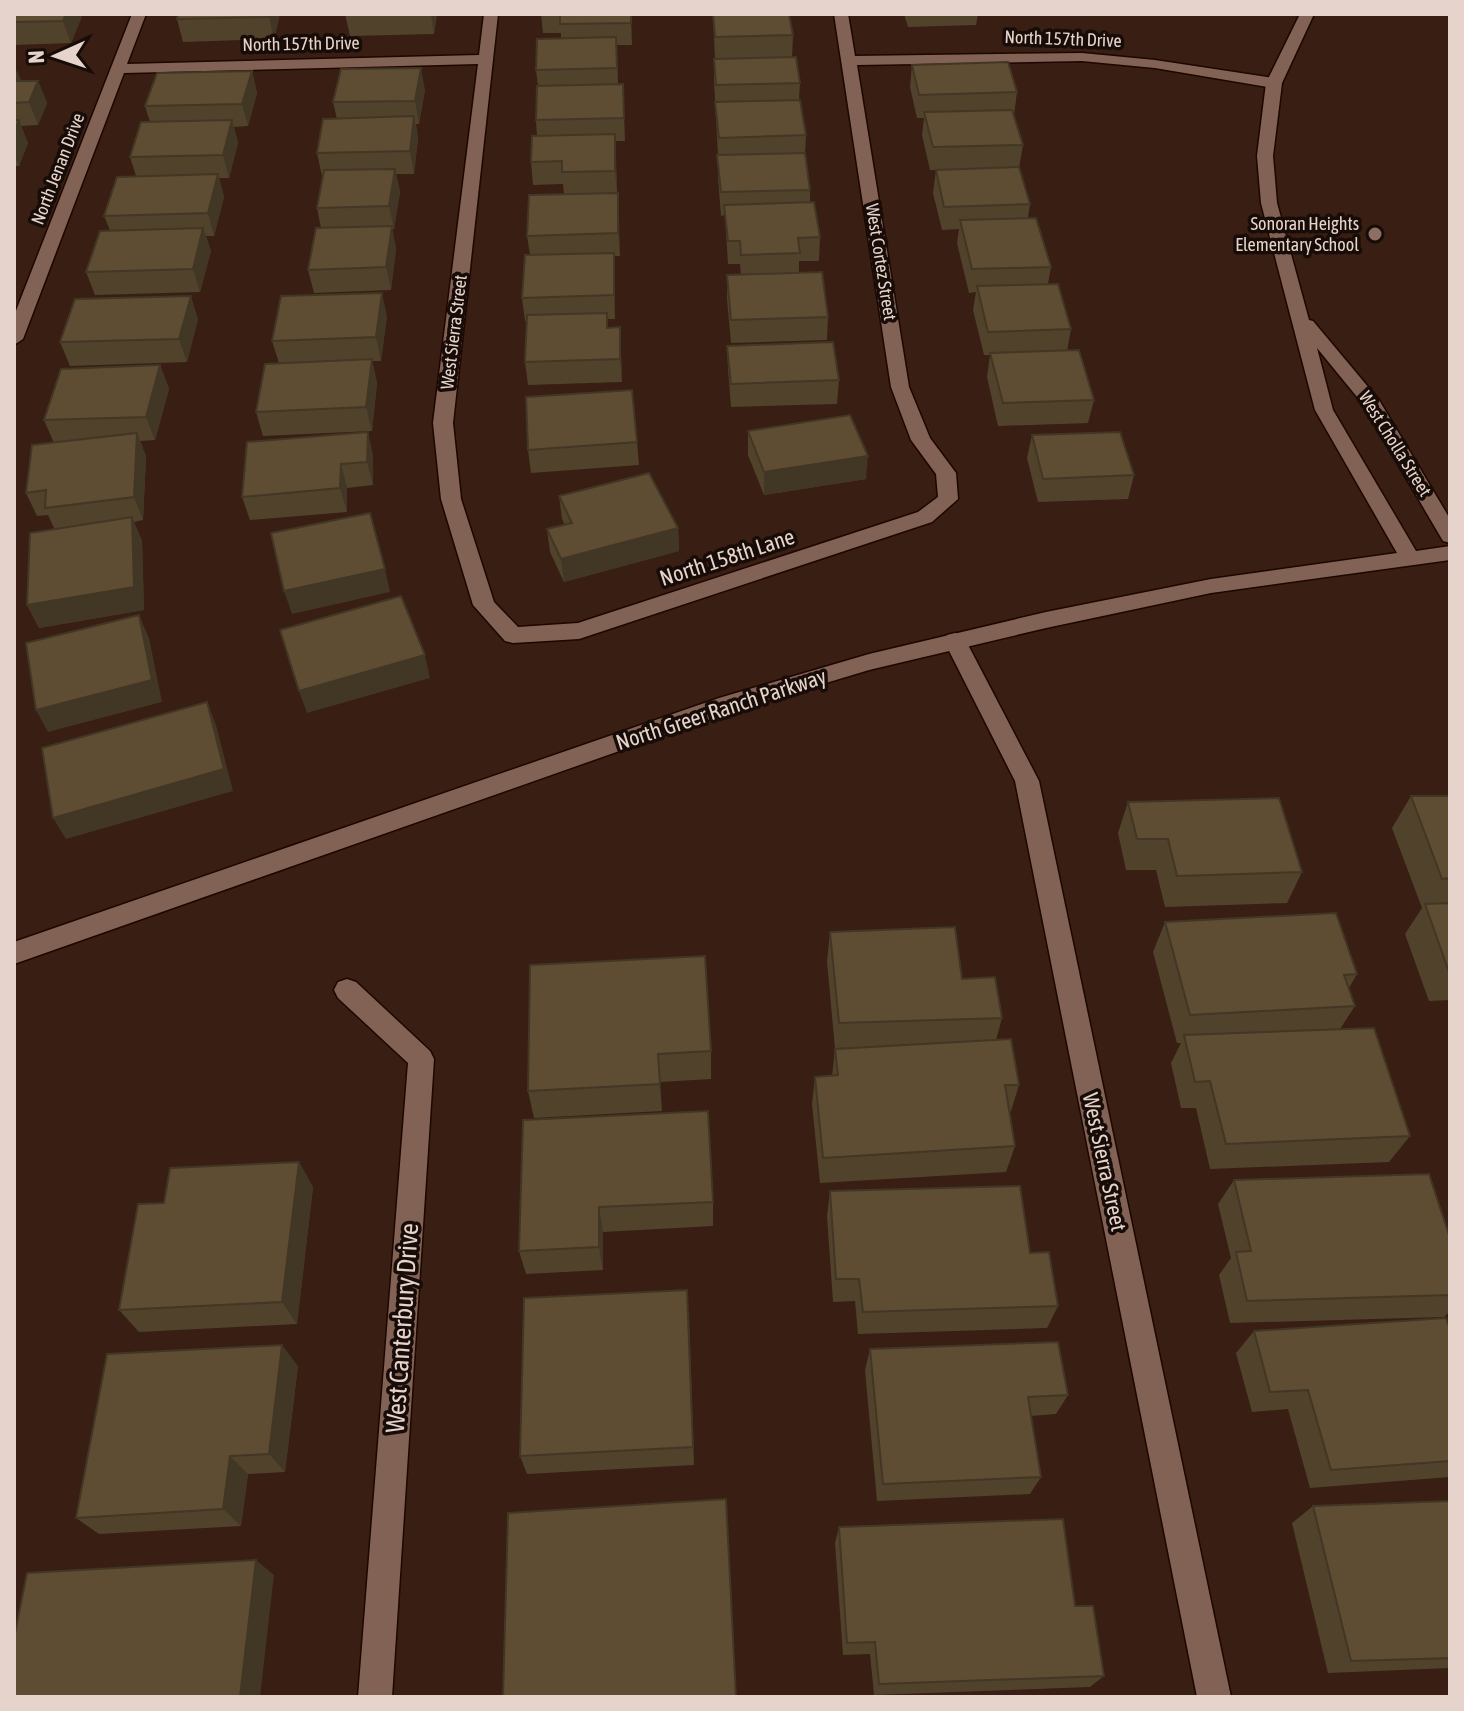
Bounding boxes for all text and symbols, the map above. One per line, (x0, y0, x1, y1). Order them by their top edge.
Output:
north arrow (16, 16, 96, 96)
street label: North 157th Drive (1004, 26, 1122, 51)
street label: North 157th Drive (242, 32, 360, 55)
text: N (23, 50, 49, 64)
street label: North Jenan Drive (27, 110, 88, 228)
street label: West Cortez Street (862, 202, 901, 322)
place label: Sonoran Heights Elementary School (1235, 213, 1359, 255)
marker: Sonoran Heights Elementary School (1366, 225, 1384, 243)
street label: West Sierra Street (436, 274, 471, 390)
street label: West Cholla Street (1355, 387, 1436, 500)
street label: North 158th Lane (656, 523, 798, 591)
street label: North Greer Ranch Parkway (612, 663, 830, 755)
street label: West Sierra Street (1078, 1090, 1132, 1234)
street label: West Canterbury Drive (380, 1222, 424, 1434)

